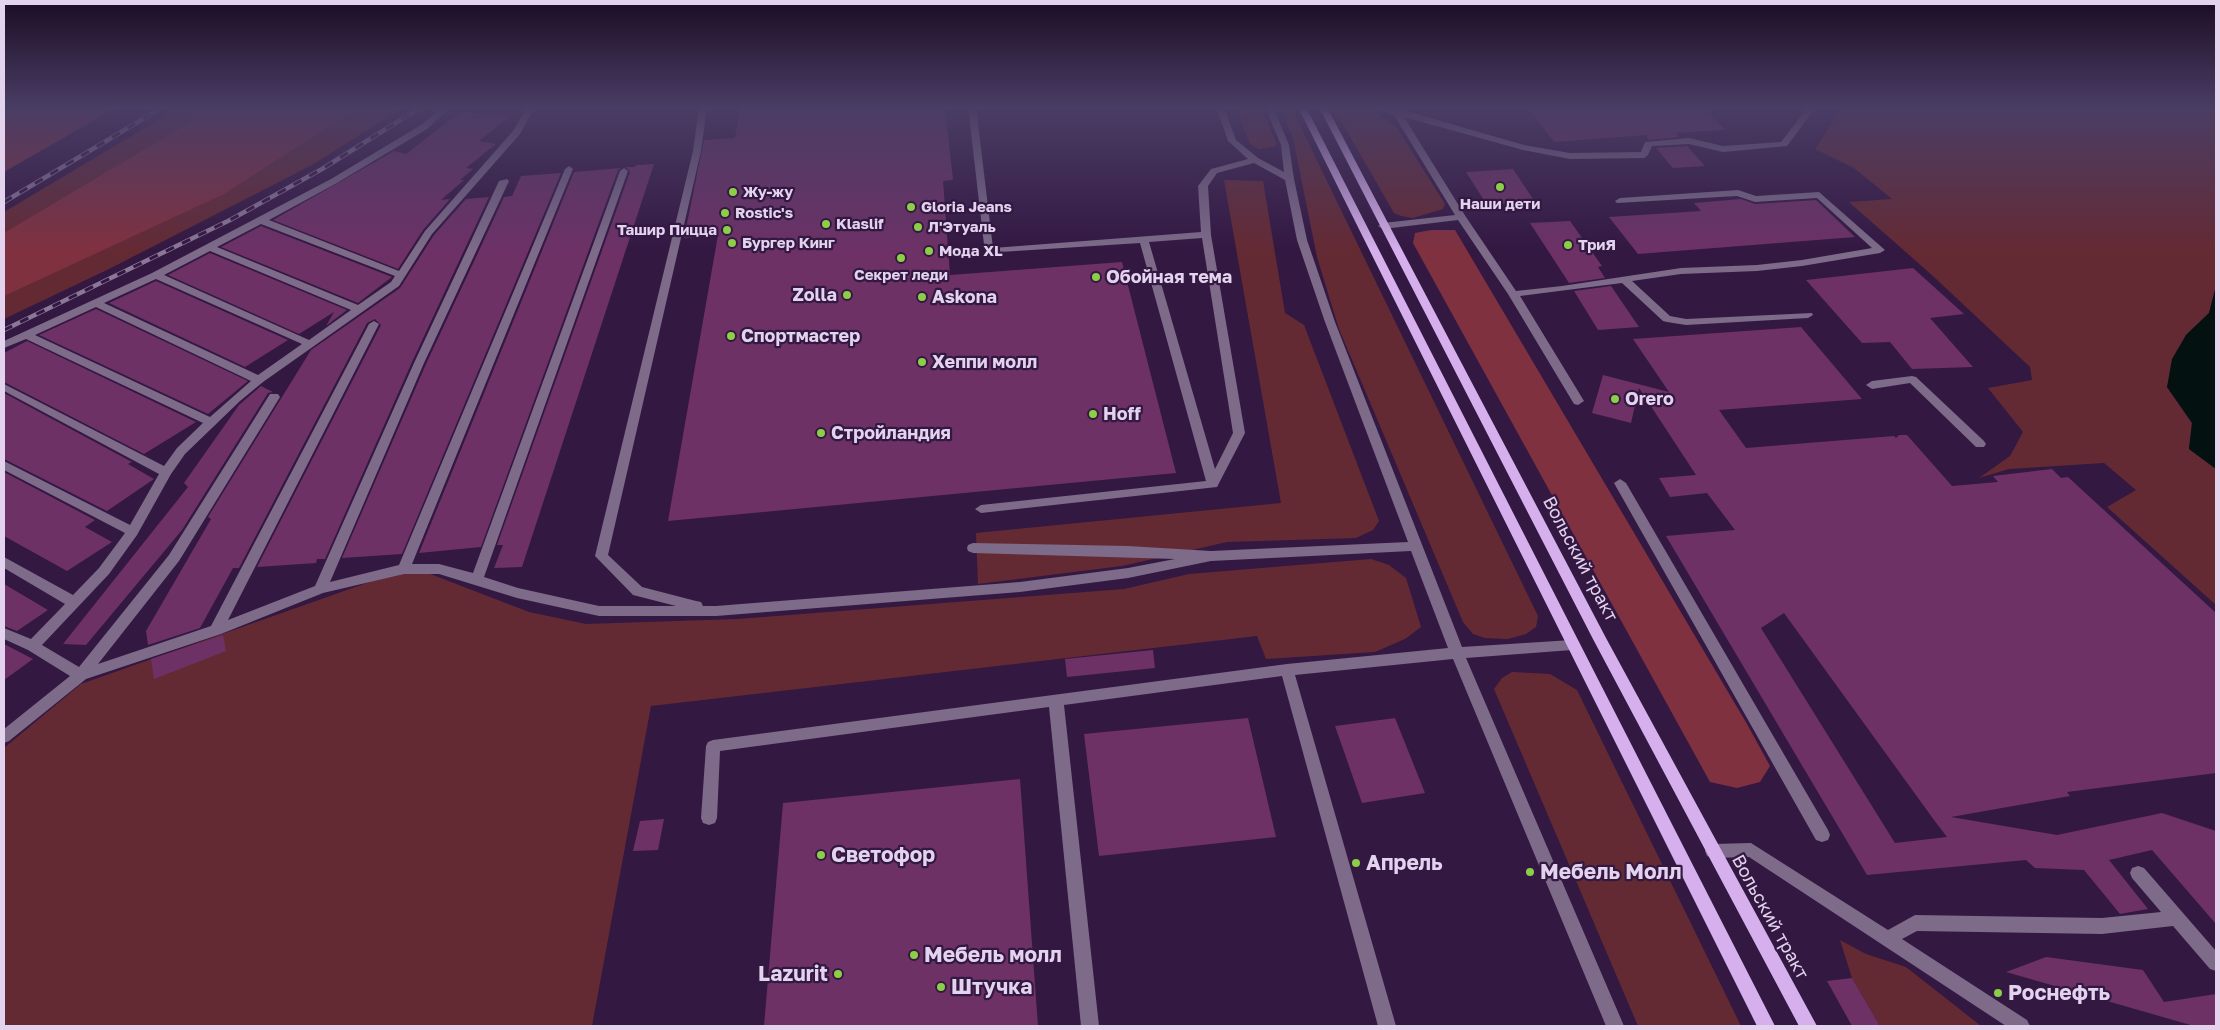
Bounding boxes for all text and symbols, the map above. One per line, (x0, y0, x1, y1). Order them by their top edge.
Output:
marker: Наши дети (1494, 181, 1506, 193)
place label: Жу-жу (743, 183, 793, 201)
marker: Жу-жу (727, 186, 739, 198)
place label: Наши дети (1460, 195, 1540, 213)
place label: Gloria Jeans (921, 198, 1012, 216)
marker: Gloria Jeans (905, 201, 917, 213)
place label: Rostic's (735, 204, 793, 222)
marker: Rostic's (719, 207, 731, 219)
place label: Klaslif (836, 215, 884, 233)
marker: Klaslif (820, 218, 832, 230)
place label: Л'Этуаль (928, 218, 996, 236)
place label: Ташир Пицца (617, 221, 717, 239)
marker: Л'Этуаль (912, 221, 924, 233)
marker: Ташир Пицца (721, 224, 733, 236)
place label: Бургер Кинг (742, 234, 835, 252)
place label: ТриЯ (1578, 236, 1616, 254)
marker: Бургер Кинг (726, 237, 738, 249)
marker: ТриЯ (1562, 239, 1574, 251)
place label: Мода XL (939, 242, 1003, 260)
marker: Мода XL (923, 245, 935, 257)
marker: Секрет леди (895, 252, 907, 264)
place label: Секрет леди (854, 266, 948, 284)
place label: Обойная тема (1106, 266, 1232, 288)
marker: Обойная тема (1090, 271, 1102, 283)
place label: Zolla (793, 284, 837, 306)
place label: Askona (932, 286, 997, 308)
marker: Zolla (841, 289, 853, 301)
marker: Askona (916, 291, 928, 303)
place label: Спортмастер (741, 325, 860, 347)
marker: Спортмастер (725, 330, 737, 342)
place label: Хеппи молл (932, 351, 1037, 373)
marker: Хеппи молл (916, 356, 928, 368)
place label: Orero (1625, 388, 1674, 410)
marker: Orero (1609, 393, 1621, 405)
place label: Hoff (1103, 403, 1141, 425)
marker: Hoff (1087, 408, 1099, 420)
place label: Стройландия (831, 422, 951, 444)
marker: Стройландия (815, 427, 827, 439)
street label: Вольский тракт (1538, 493, 1622, 625)
place label: Светофор (831, 842, 935, 868)
marker: Светофор (815, 849, 827, 861)
place label: Апрель (1366, 850, 1443, 876)
street label: Вольский тракт (1727, 851, 1813, 983)
marker: Апрель (1350, 857, 1362, 869)
place label: Мебель Молл (1540, 859, 1681, 885)
marker: Мебель Молл (1524, 866, 1536, 878)
place label: Мебель молл (924, 942, 1062, 968)
marker: Мебель молл (908, 949, 920, 961)
place label: Lazurit (758, 961, 828, 987)
marker: Lazurit (832, 968, 844, 980)
place label: Штучка (951, 974, 1032, 1000)
place label: Роснефть (2008, 980, 2110, 1006)
marker: Штучка (935, 981, 947, 993)
marker: Роснефть (1992, 987, 2004, 999)

